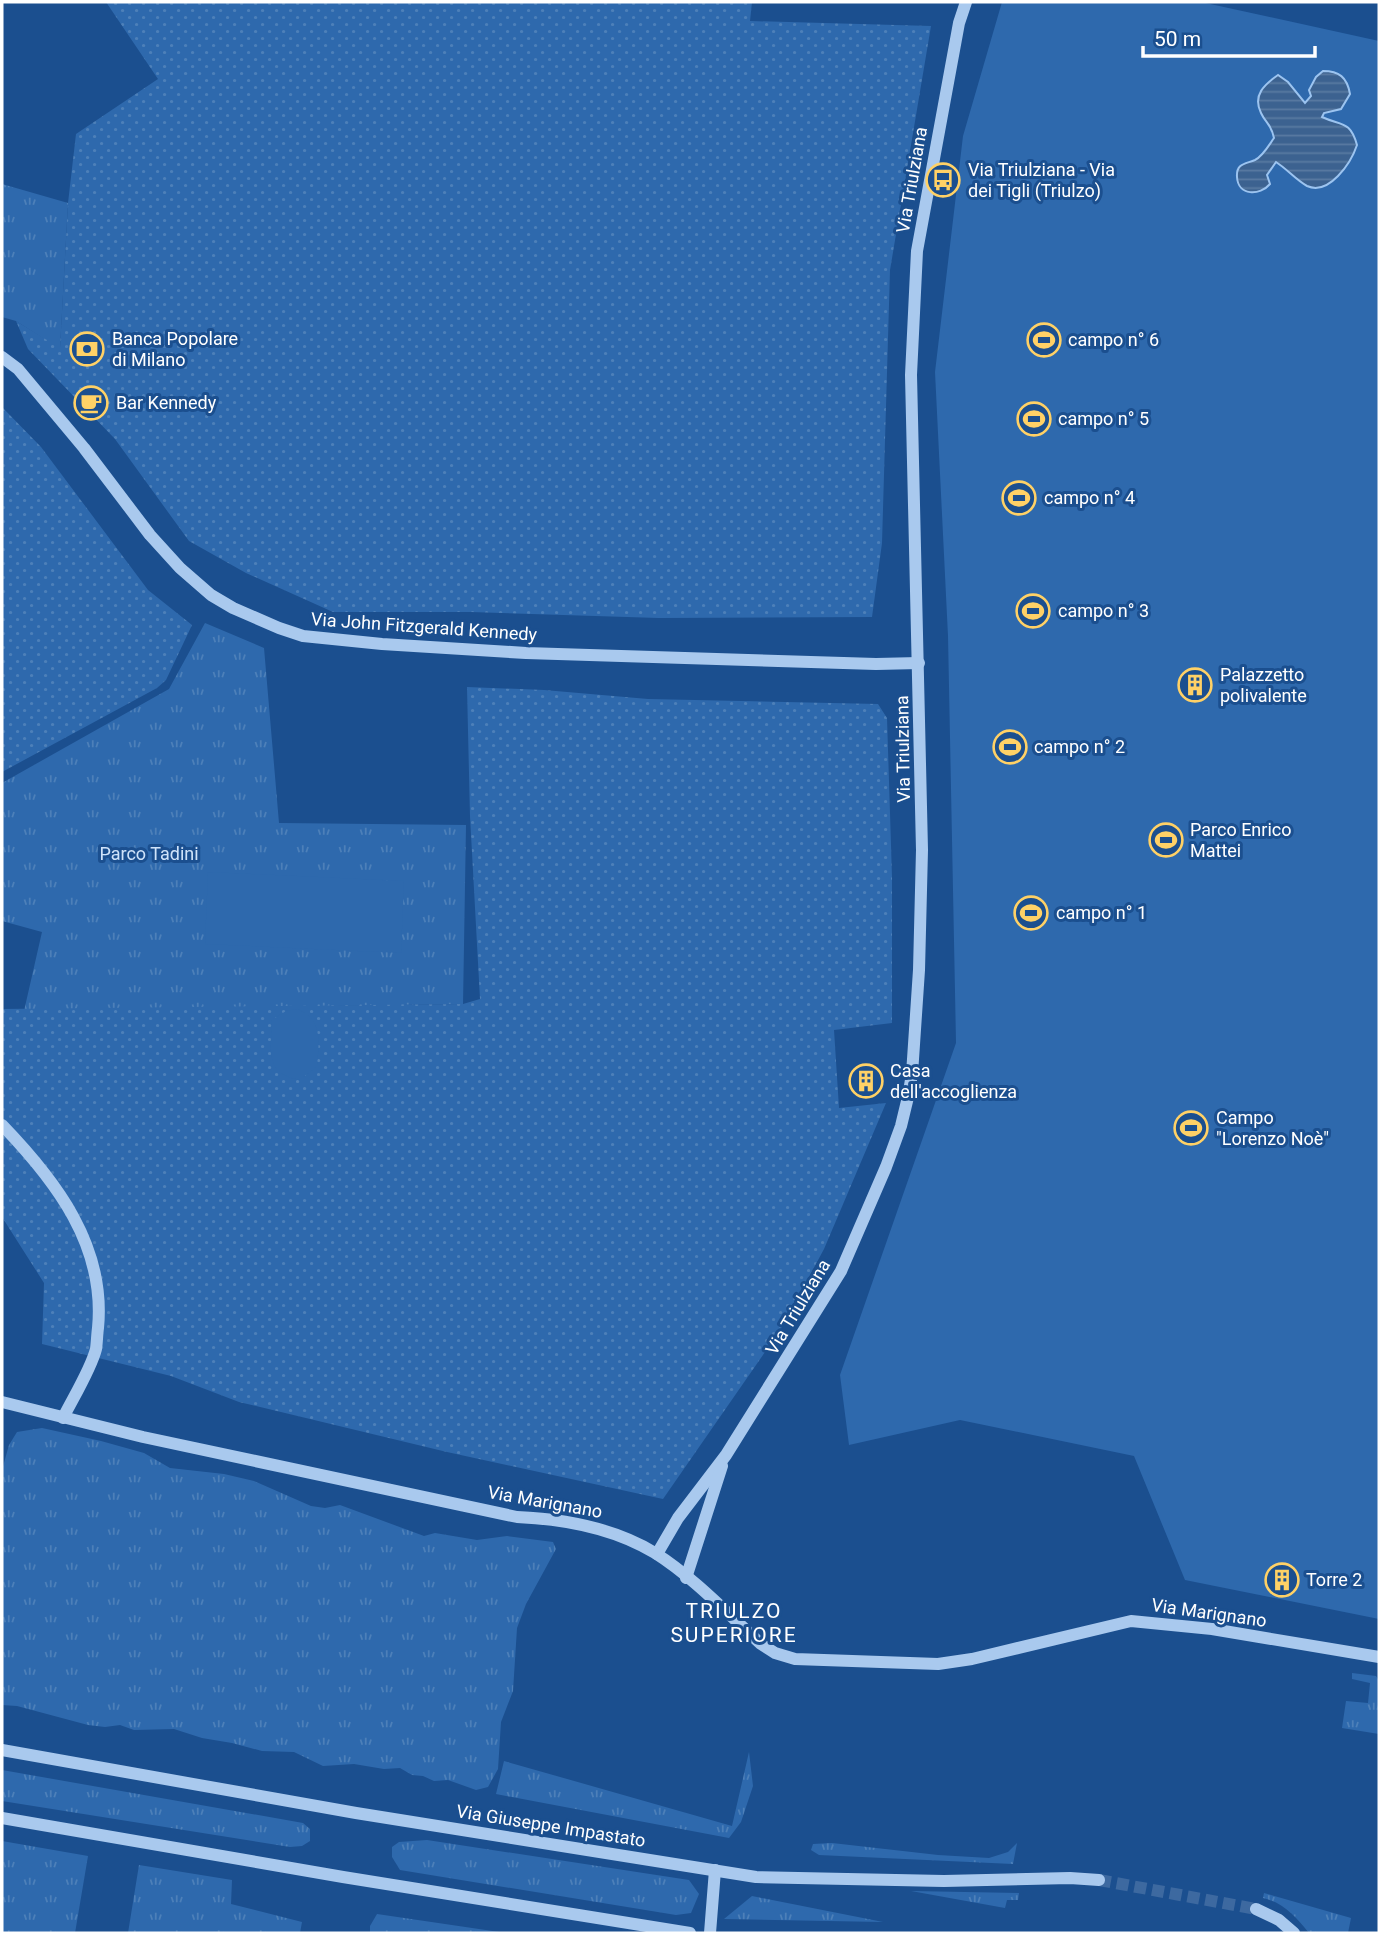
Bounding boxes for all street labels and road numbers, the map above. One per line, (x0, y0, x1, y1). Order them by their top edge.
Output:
street label: Via Triulziana (892, 125, 931, 235)
street label: Via John Fitzgerald Kennedy (310, 608, 538, 645)
street label: Via Triulziana (891, 695, 914, 803)
street label: Via Triulziana (761, 1255, 834, 1358)
street label: Via Marignano (486, 1481, 604, 1522)
street label: Via Marignano (1150, 1594, 1268, 1631)
street label: Via Giuseppe Impastato (455, 1800, 647, 1851)

